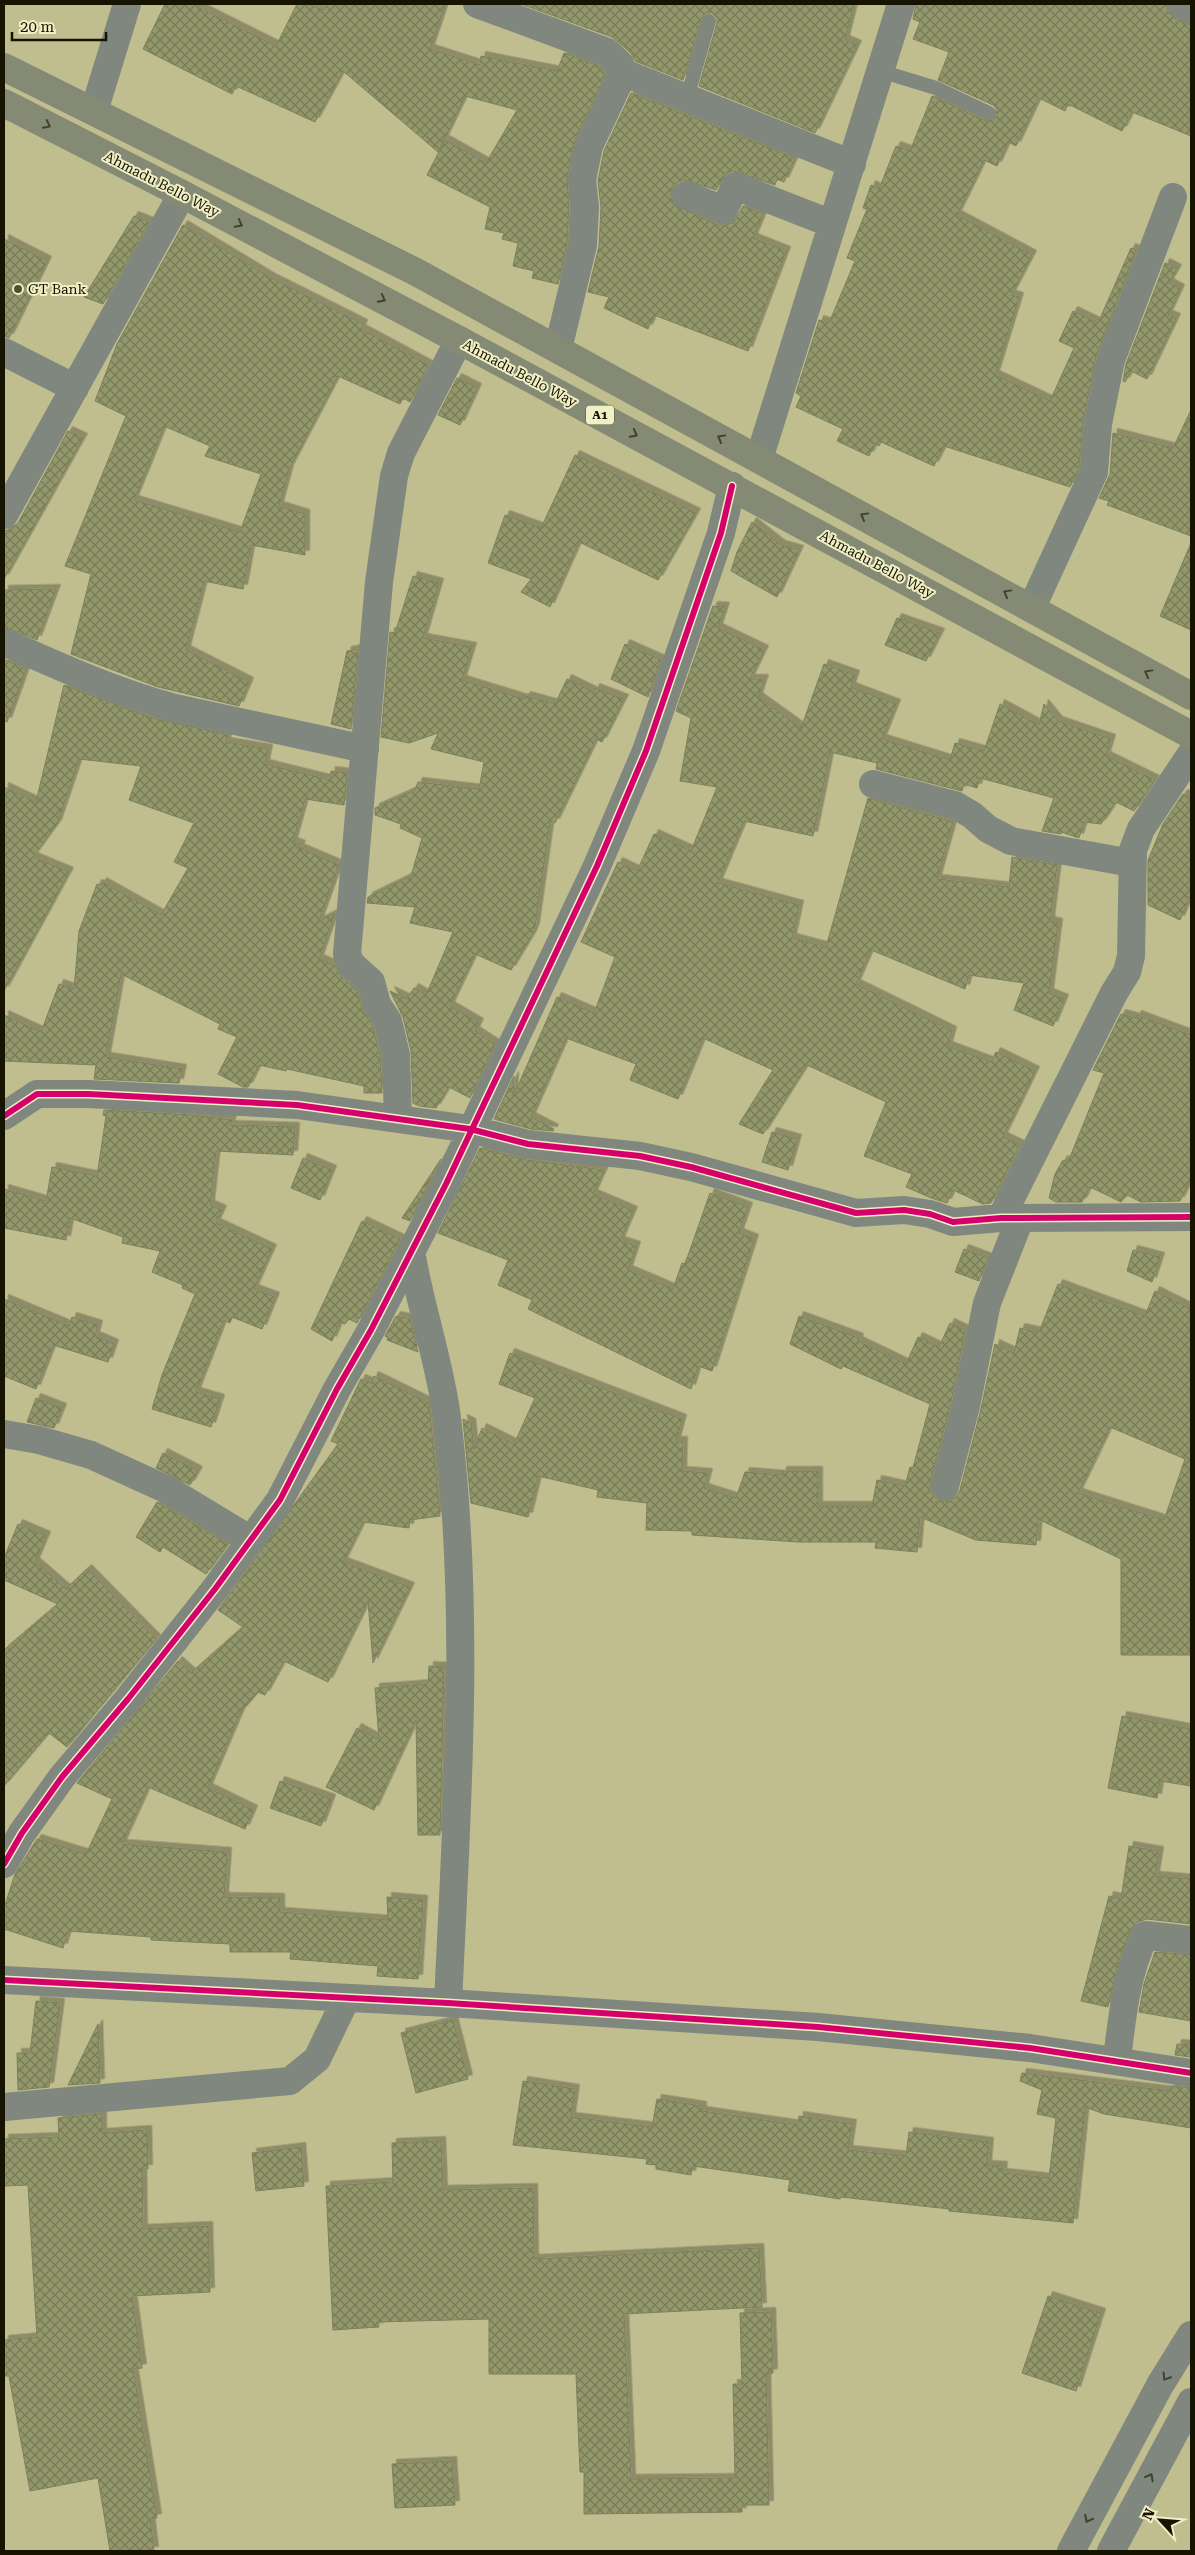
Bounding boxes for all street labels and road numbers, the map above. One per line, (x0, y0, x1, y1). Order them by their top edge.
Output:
street label: Ahmadu Bello Way (102, 148, 223, 220)
street label: Ahmadu Bello Way (460, 336, 581, 410)
road number: A1 (586, 406, 614, 424)
street label: Ahmadu Bello Way (817, 527, 938, 601)

